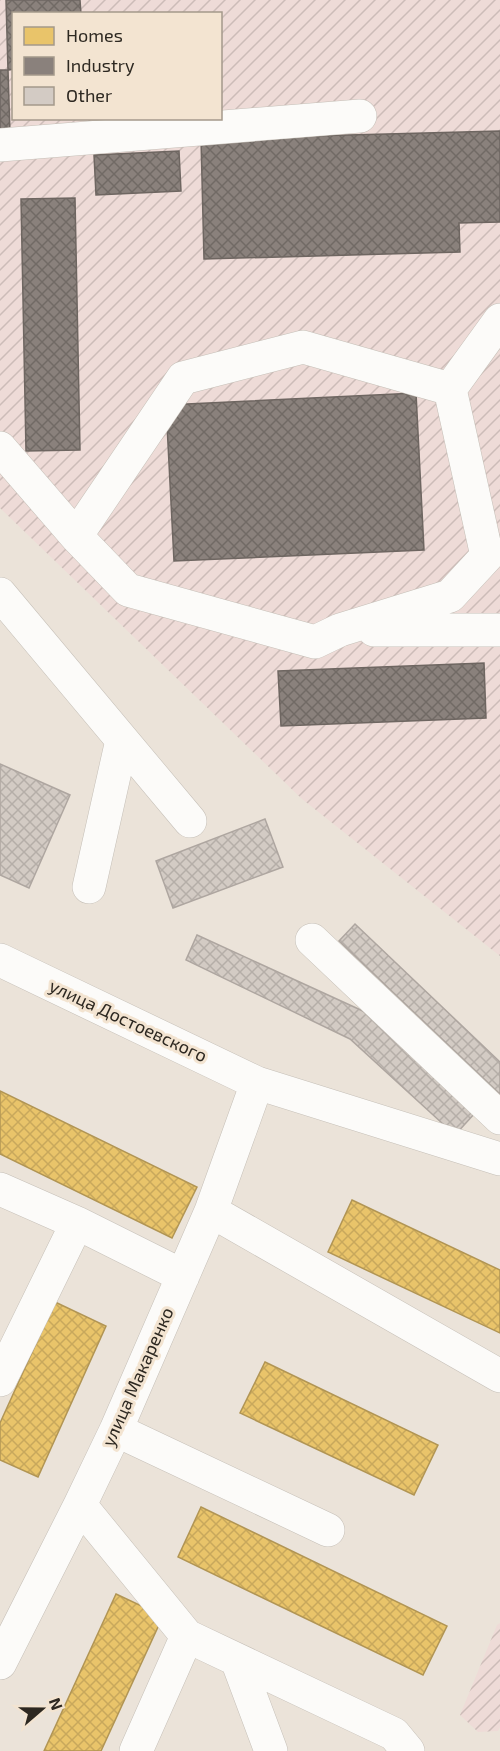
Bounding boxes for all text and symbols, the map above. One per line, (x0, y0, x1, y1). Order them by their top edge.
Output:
legend (12, 12, 222, 120)
text: Homes (66, 24, 123, 46)
text: Industry (66, 54, 135, 76)
text: Other (66, 84, 112, 106)
street label: улица Достоевского (46, 974, 211, 1066)
street label: улица Макаренко (97, 1304, 178, 1450)
north arrow (12, 1679, 72, 1739)
text: N (46, 1695, 67, 1712)

